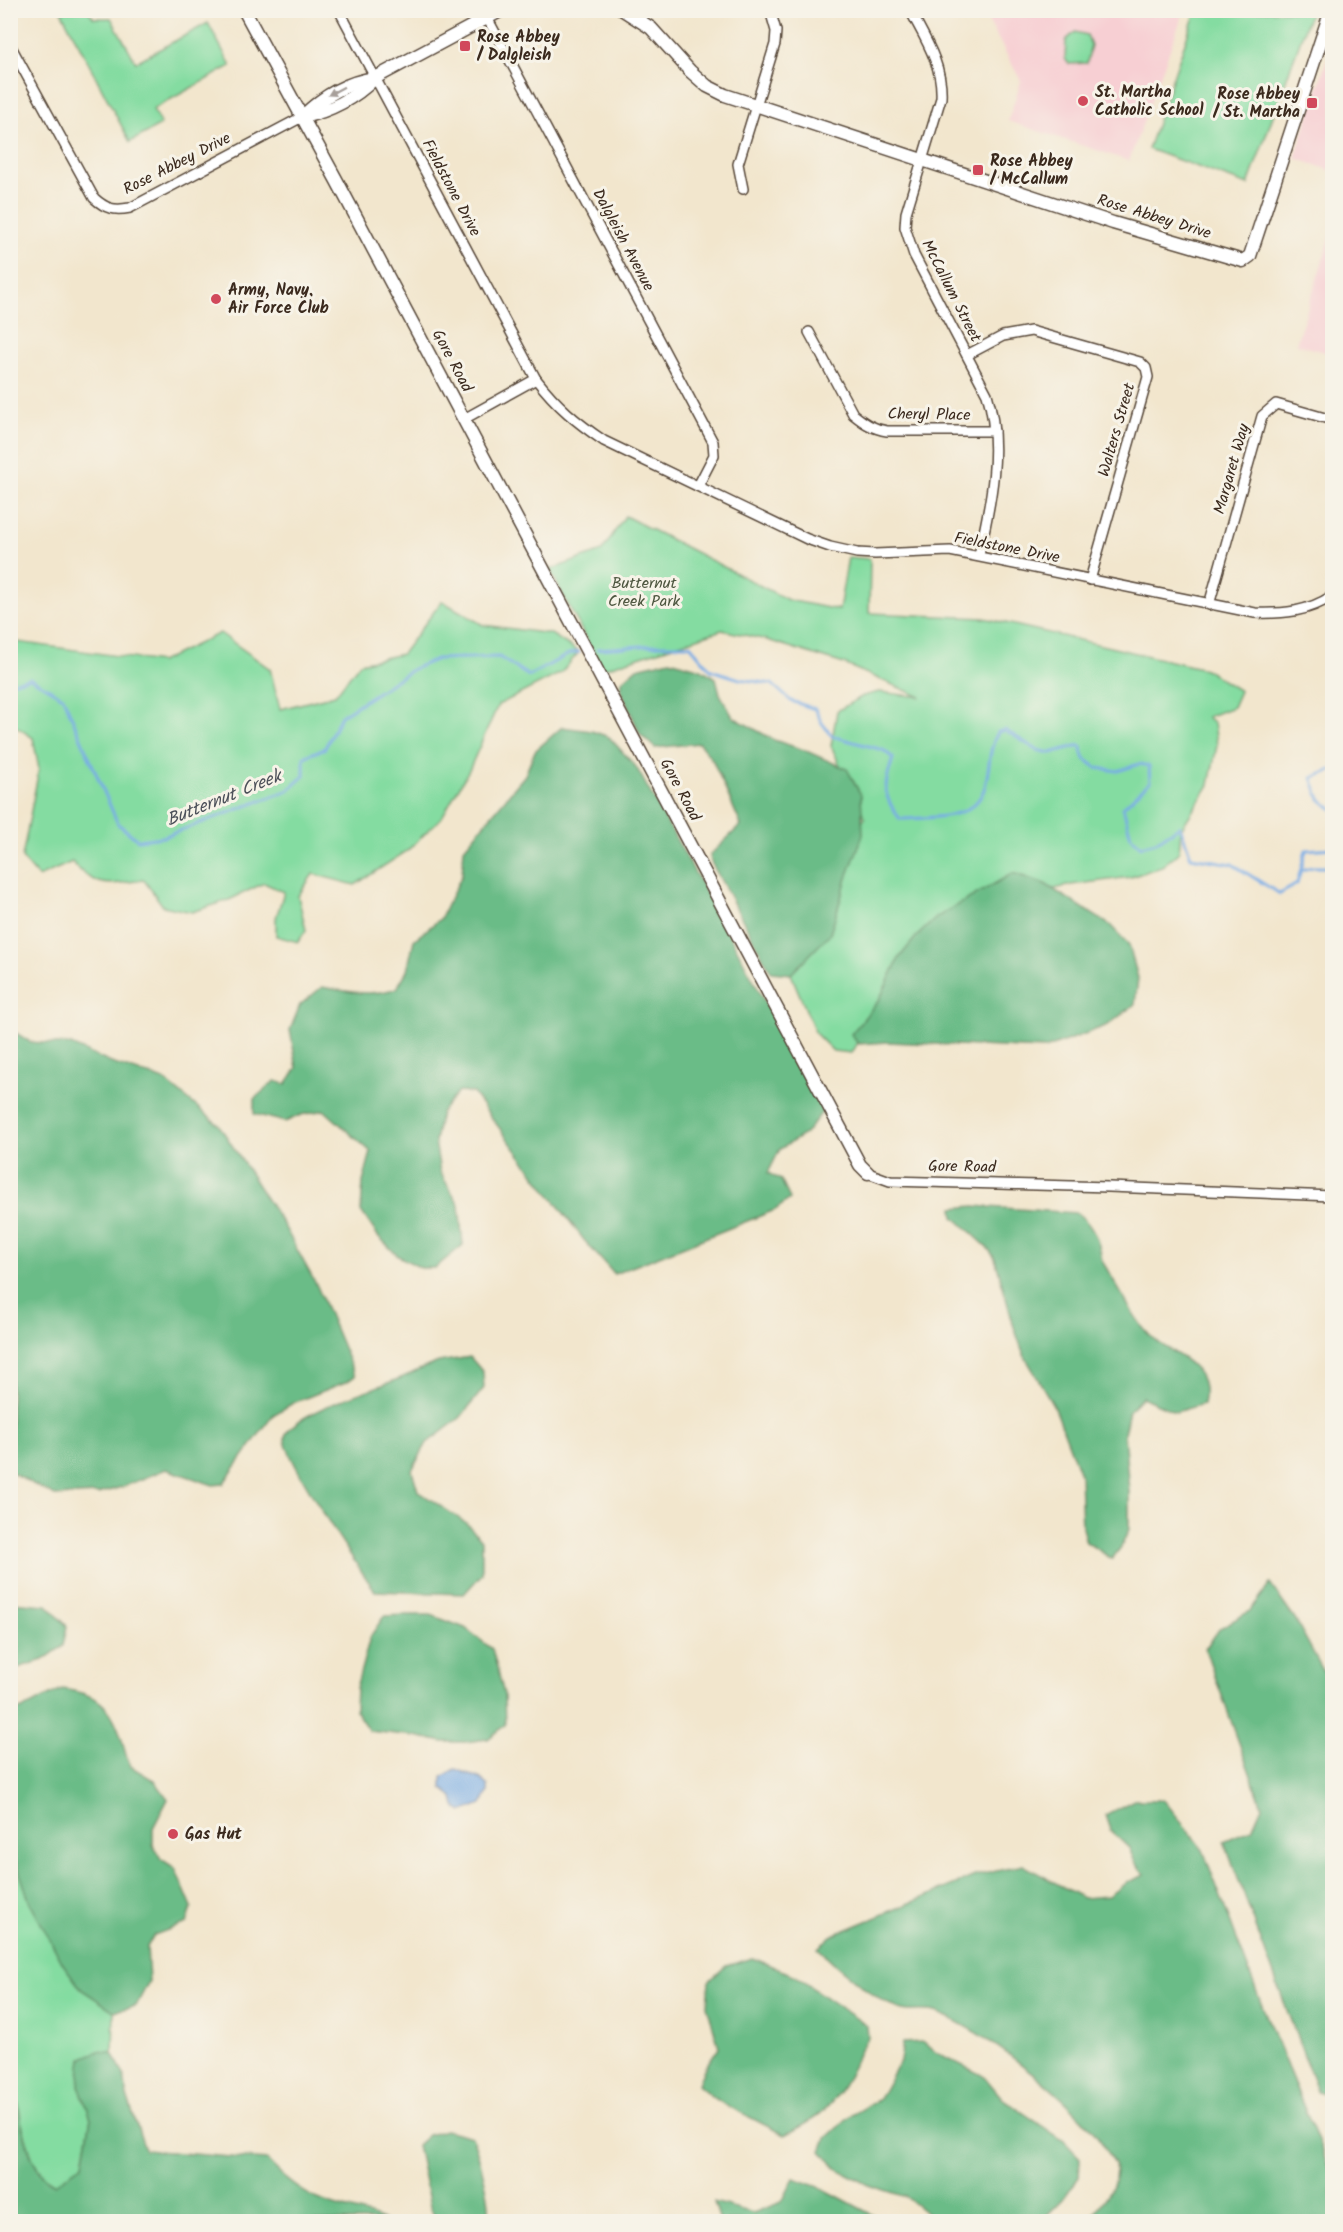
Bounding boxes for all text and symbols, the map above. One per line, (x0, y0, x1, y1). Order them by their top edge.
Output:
place label: Rose Abbey / Dalgleish (476, 25, 560, 68)
marker: Rose Abbey / Dalgleish (458, 39, 472, 53)
place label: St. Martha Catholic School (1095, 80, 1204, 123)
place label: Rose Abbey / St. Martha (1212, 82, 1301, 125)
one-way arrow (327, 86, 344, 96)
marker: St. Martha Catholic School (1076, 94, 1090, 108)
marker: Rose Abbey / St. Martha (1305, 96, 1319, 110)
street label: Rose Abbey Drive (119, 126, 235, 202)
street label: Fieldstone Drive (415, 135, 487, 241)
place label: Rose Abbey / McCallum (989, 149, 1073, 192)
marker: Rose Abbey / McCallum (971, 163, 985, 177)
street label: Dalgleish Avenue (585, 184, 661, 296)
street label: Rose Abbey Drive (1094, 188, 1214, 246)
street label: McCallum Street (914, 235, 988, 347)
place label: Army, Navy, Air Force Club (228, 278, 329, 321)
marker: Army, Navy, Air Force Club (209, 292, 223, 306)
street label: Gore Road (425, 325, 479, 398)
street label: Walters Street (1092, 379, 1143, 480)
street label: Cheryl Place (887, 402, 971, 428)
street label: Margaret Way (1207, 420, 1257, 517)
street label: Fieldstone Drive (952, 526, 1062, 570)
park label: Butternut Creek Park (608, 571, 681, 614)
street label: Gore Road (653, 754, 707, 827)
water label: Butternut Creek (162, 762, 288, 835)
street label: Gore Road (928, 1154, 997, 1180)
place label: Gas Hut (185, 1822, 243, 1847)
marker: Gas Hut (166, 1827, 180, 1841)

